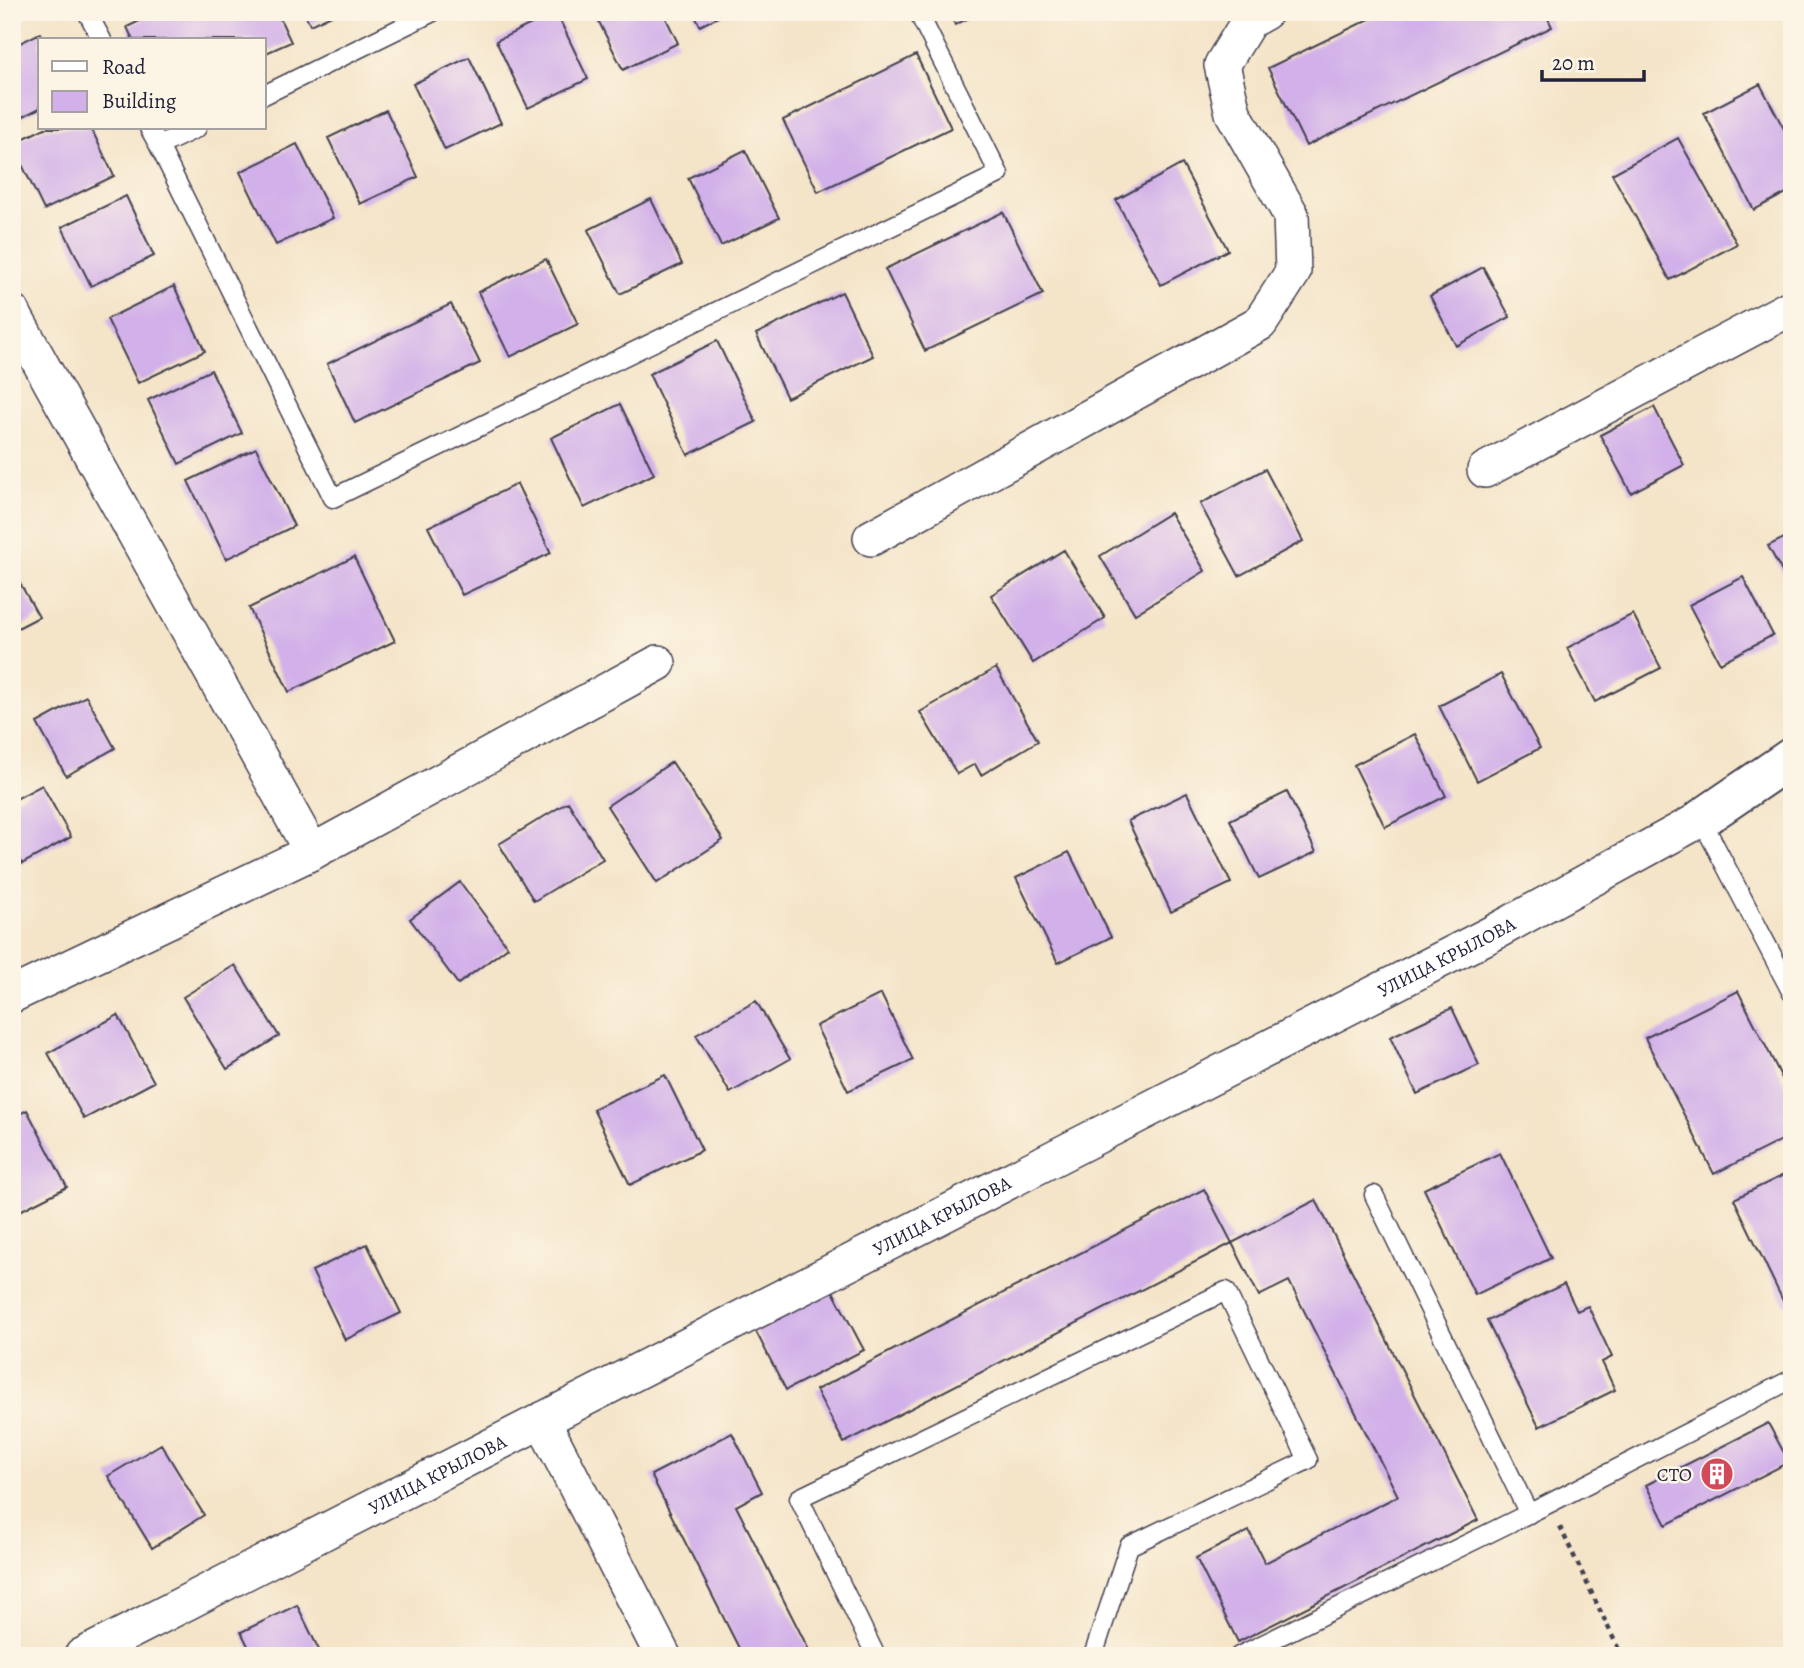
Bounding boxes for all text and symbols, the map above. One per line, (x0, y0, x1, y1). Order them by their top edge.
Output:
legend (38, 38, 266, 130)
scale bar (1542, 38, 1643, 82)
text: 20 m (1552, 49, 1595, 77)
text: Road (102, 53, 146, 81)
text: Building (102, 87, 177, 115)
street label: УЛИЦА КРЫЛОВА (1373, 911, 1521, 1004)
street label: УЛИЦА КРЫЛОВА (869, 1170, 1016, 1263)
street label: УЛИЦА КРЫЛОВА (364, 1428, 512, 1521)
building icon: СТО (1698, 1455, 1736, 1493)
place label: СТО (1657, 1462, 1692, 1488)

